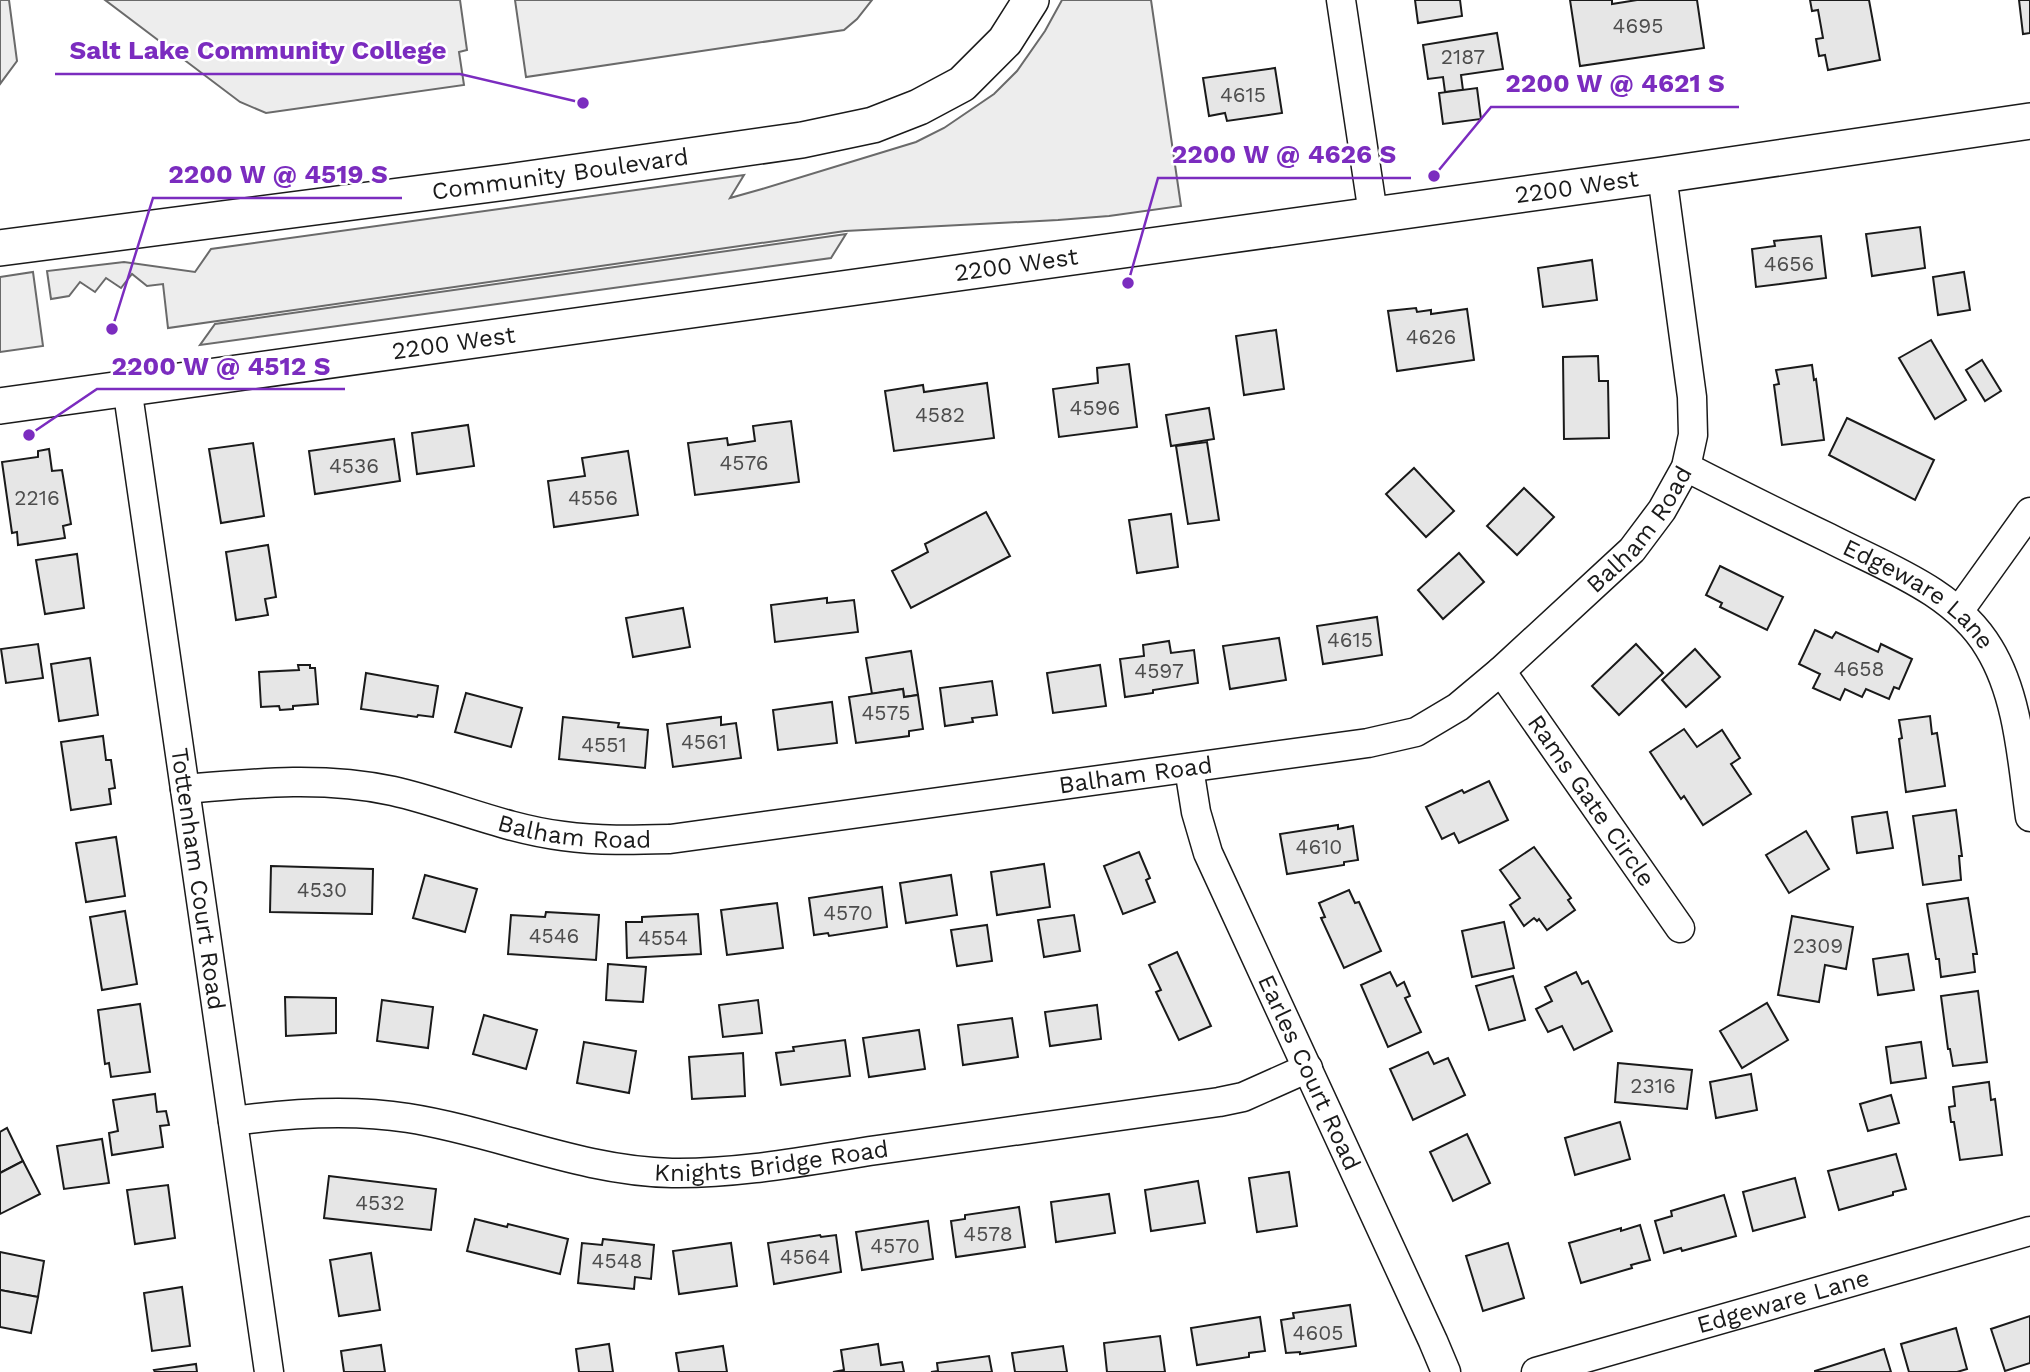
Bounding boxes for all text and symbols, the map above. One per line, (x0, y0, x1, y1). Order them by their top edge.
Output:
house number: 4695 (1613, 13, 1663, 38)
callout: Salt Lake Community College (55, 27, 460, 74)
text: Salt Lake Community College (69, 35, 447, 65)
house number: 2187 (1441, 44, 1485, 69)
callout: 2200 W @ 4621 S (1491, 60, 1739, 107)
text: 2200 W @ 4621 S (1505, 68, 1725, 98)
house number: 4615 (1220, 82, 1266, 107)
callout: 2200 W @ 4626 S (1158, 131, 1411, 178)
text: 2200 W @ 4626 S (1172, 139, 1396, 169)
street label: Community Boulevard (430, 142, 690, 206)
callout: 2200 W @ 4519 S (153, 151, 402, 198)
text: 2200 W @ 4519 S (168, 159, 388, 189)
street label: 2200 West (1513, 164, 1640, 209)
street label: 2200 West (953, 242, 1080, 287)
house number: 4656 (1764, 251, 1814, 276)
street label: 2200 West (390, 321, 517, 365)
house number: 4626 (1406, 324, 1456, 349)
callout: 2200 W @ 4512 S (97, 342, 345, 389)
text: 2200 W @ 4512 S (112, 351, 331, 381)
house number: 4596 (1070, 395, 1120, 420)
house number: 4582 (915, 402, 965, 427)
house number: 4576 (719, 450, 769, 475)
house number: 4536 (329, 453, 379, 478)
street label: Balham Road (1581, 461, 1698, 599)
house number: 2216 (14, 485, 60, 510)
house number: 4556 (568, 485, 618, 510)
street label: Edgeware Lane (1838, 533, 2000, 654)
house number: 4615 (1327, 627, 1373, 652)
house number: 4658 (1834, 656, 1884, 681)
house number: 4597 (1134, 658, 1184, 683)
house number: 4575 (861, 700, 911, 725)
street label: Rams Gate Circle (1522, 709, 1661, 892)
house number: 4561 (681, 729, 727, 754)
house number: 4551 (581, 732, 627, 757)
street label: Tottenham Court Road (165, 746, 231, 1012)
street label: Balham Road (1057, 751, 1214, 799)
street label: Balham Road (495, 809, 651, 854)
house number: 4610 (1296, 834, 1342, 859)
house number: 4530 (297, 877, 347, 902)
house number: 4570 (823, 900, 873, 925)
house number: 4546 (529, 923, 579, 948)
house number: 4554 (638, 925, 688, 950)
house number: 2309 (1793, 933, 1843, 958)
street label: Earles Court Road (1252, 970, 1366, 1175)
house number: 2316 (1630, 1073, 1676, 1098)
street label: Knights Bridge Road (654, 1135, 890, 1187)
house number: 4532 (355, 1190, 405, 1215)
house number: 4578 (963, 1221, 1013, 1246)
house number: 4570 (870, 1233, 920, 1258)
house number: 4564 (780, 1244, 830, 1269)
house number: 4548 (592, 1248, 642, 1273)
street label: Edgeware Lane (1694, 1264, 1872, 1339)
house number: 4605 (1293, 1320, 1343, 1345)

